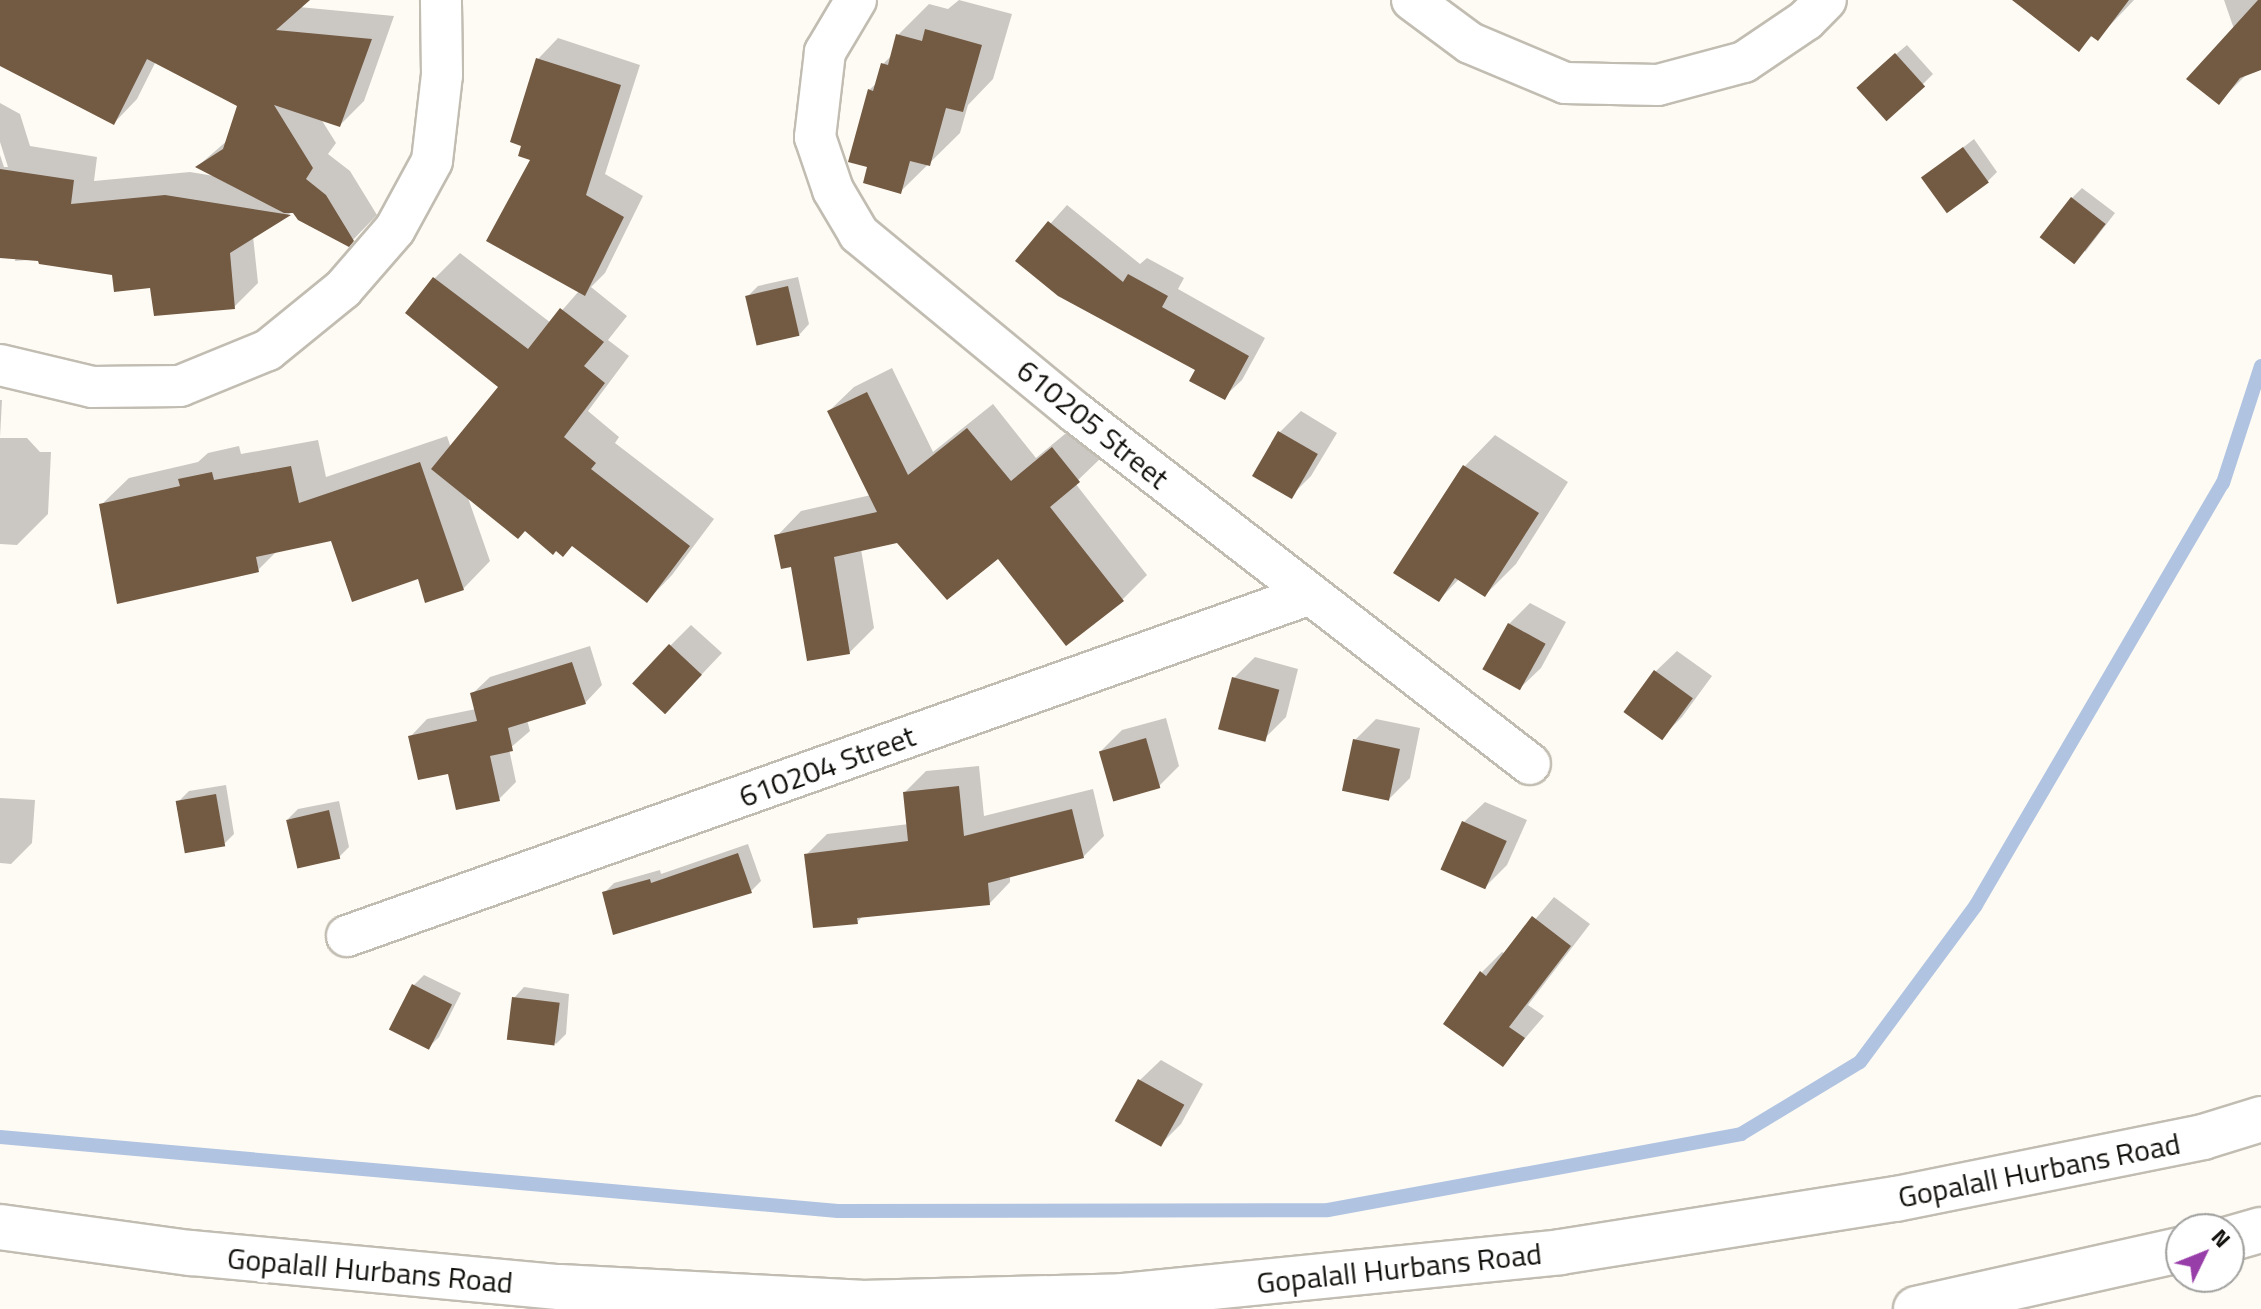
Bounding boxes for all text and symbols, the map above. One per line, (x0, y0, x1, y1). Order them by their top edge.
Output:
street label: 610205 Street (1010, 352, 1176, 496)
street label: 610204 Street (734, 717, 920, 815)
street label: Gopalall Hurbans Road (1895, 1125, 2183, 1215)
north arrow (2165, 1213, 2245, 1293)
text: N (2203, 1221, 2239, 1255)
street label: Gopalall Hurbans Road (1255, 1235, 1543, 1301)
street label: Gopalall Hurbans Road (226, 1240, 514, 1300)

